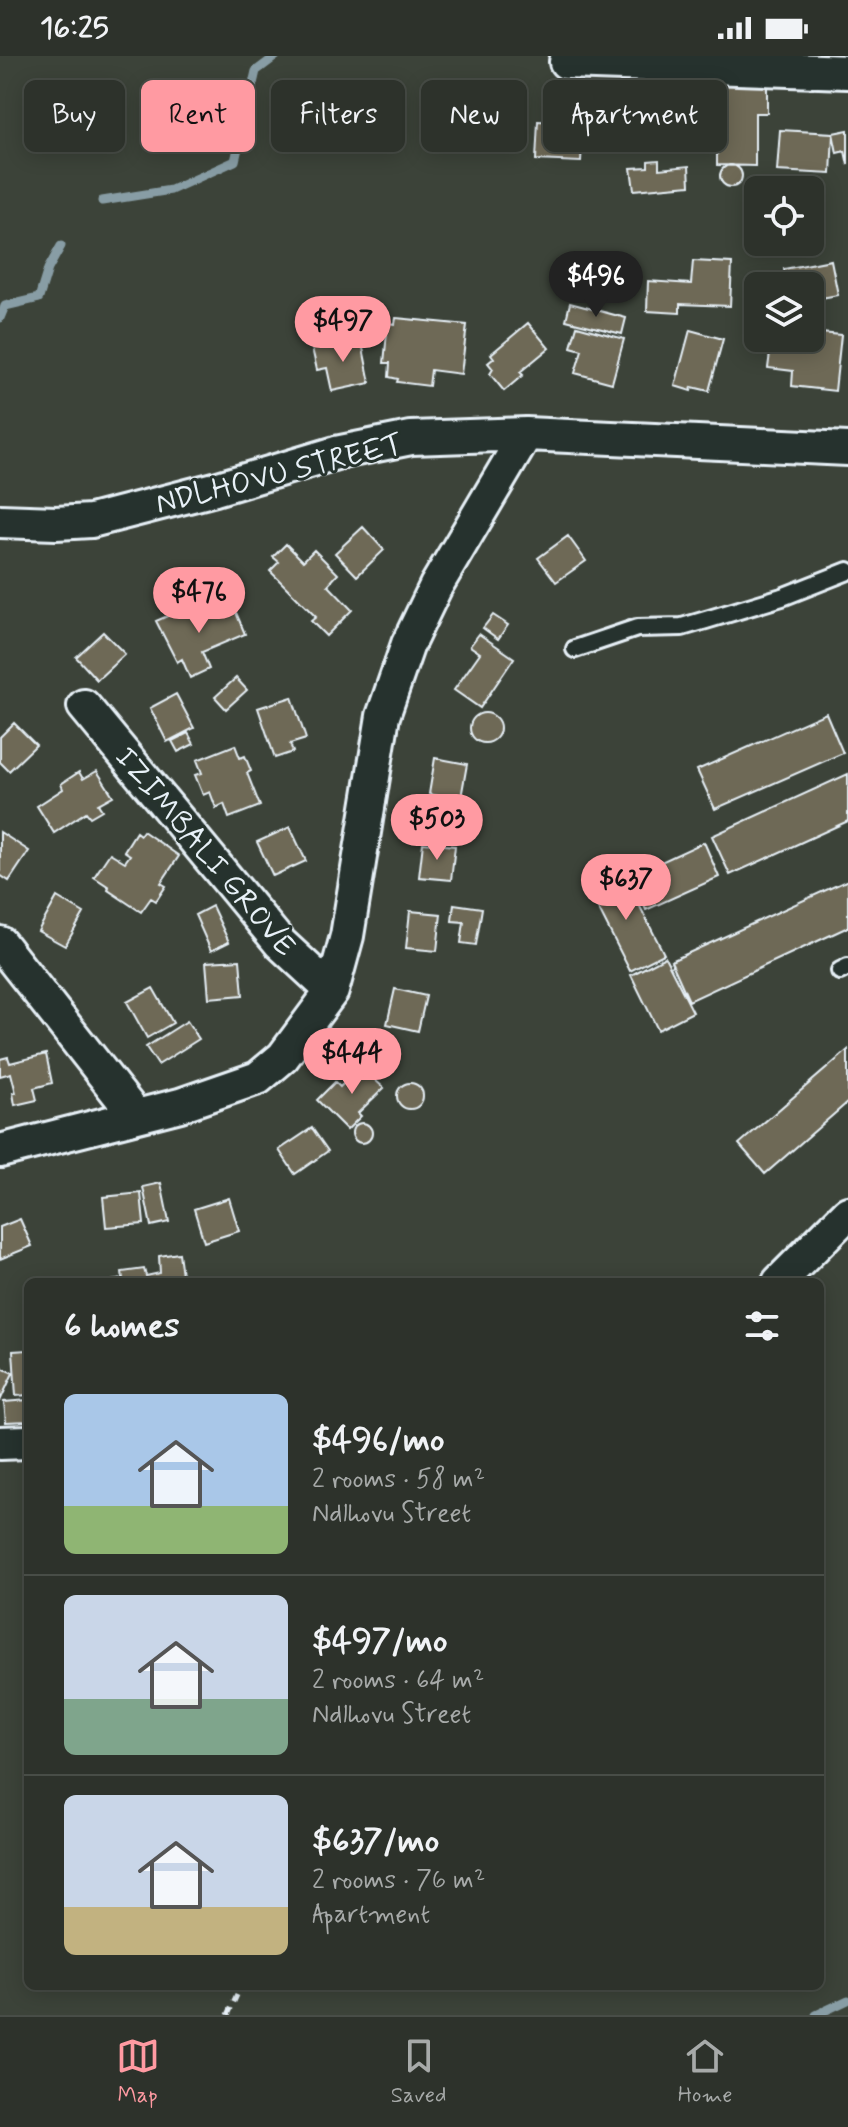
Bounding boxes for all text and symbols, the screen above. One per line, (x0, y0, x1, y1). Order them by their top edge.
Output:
text: 16:25 (40, 9, 109, 48)
chip: Buy (24, 80, 125, 152)
chip: Rent (141, 80, 255, 152)
chip: Filters (271, 80, 405, 152)
chip: New (421, 80, 527, 152)
chip: Apartment (543, 80, 727, 152)
map controls (744, 176, 824, 352)
button: locate (744, 176, 824, 256)
pin: $496 (549, 251, 643, 319)
text: $496 (567, 260, 625, 294)
button: layers (744, 272, 824, 352)
pin: $497 (296, 296, 390, 364)
text: $497 (313, 305, 373, 339)
street label: NDLHOVU STREET (152, 425, 407, 524)
pin: $476 (152, 567, 246, 635)
text: $476 (171, 576, 227, 610)
street label: IZIMBALI GROVE (106, 739, 304, 965)
pin: $503 (390, 794, 484, 862)
text: $503 (409, 803, 465, 837)
pin: $637 (579, 854, 673, 922)
text: $637 (599, 863, 653, 897)
pin: $444 (305, 1028, 399, 1096)
text: $444 (321, 1037, 383, 1071)
text: 6 homes (64, 1304, 179, 1349)
icon: filters (740, 1304, 784, 1348)
text: $496/mo (312, 1418, 445, 1463)
icon: home (128, 1426, 224, 1522)
text: 2 rooms · 58 m² (312, 1463, 485, 1497)
text: Ndlhovu Street (312, 1497, 471, 1531)
text: $497/mo (312, 1619, 447, 1664)
icon: home (128, 1627, 224, 1723)
text: 2 rooms · 64 m² (312, 1664, 484, 1698)
text: Ndlhovu Street (312, 1698, 471, 1732)
text: $637/mo (312, 1819, 439, 1864)
icon: home (128, 1827, 224, 1923)
text: 2 rooms · 76 m² (312, 1864, 485, 1898)
text: Apartment (312, 1898, 430, 1932)
tab: Map (116, 2034, 160, 2110)
tab: Saved (391, 2034, 446, 2110)
tab: Home (678, 2034, 732, 2110)

